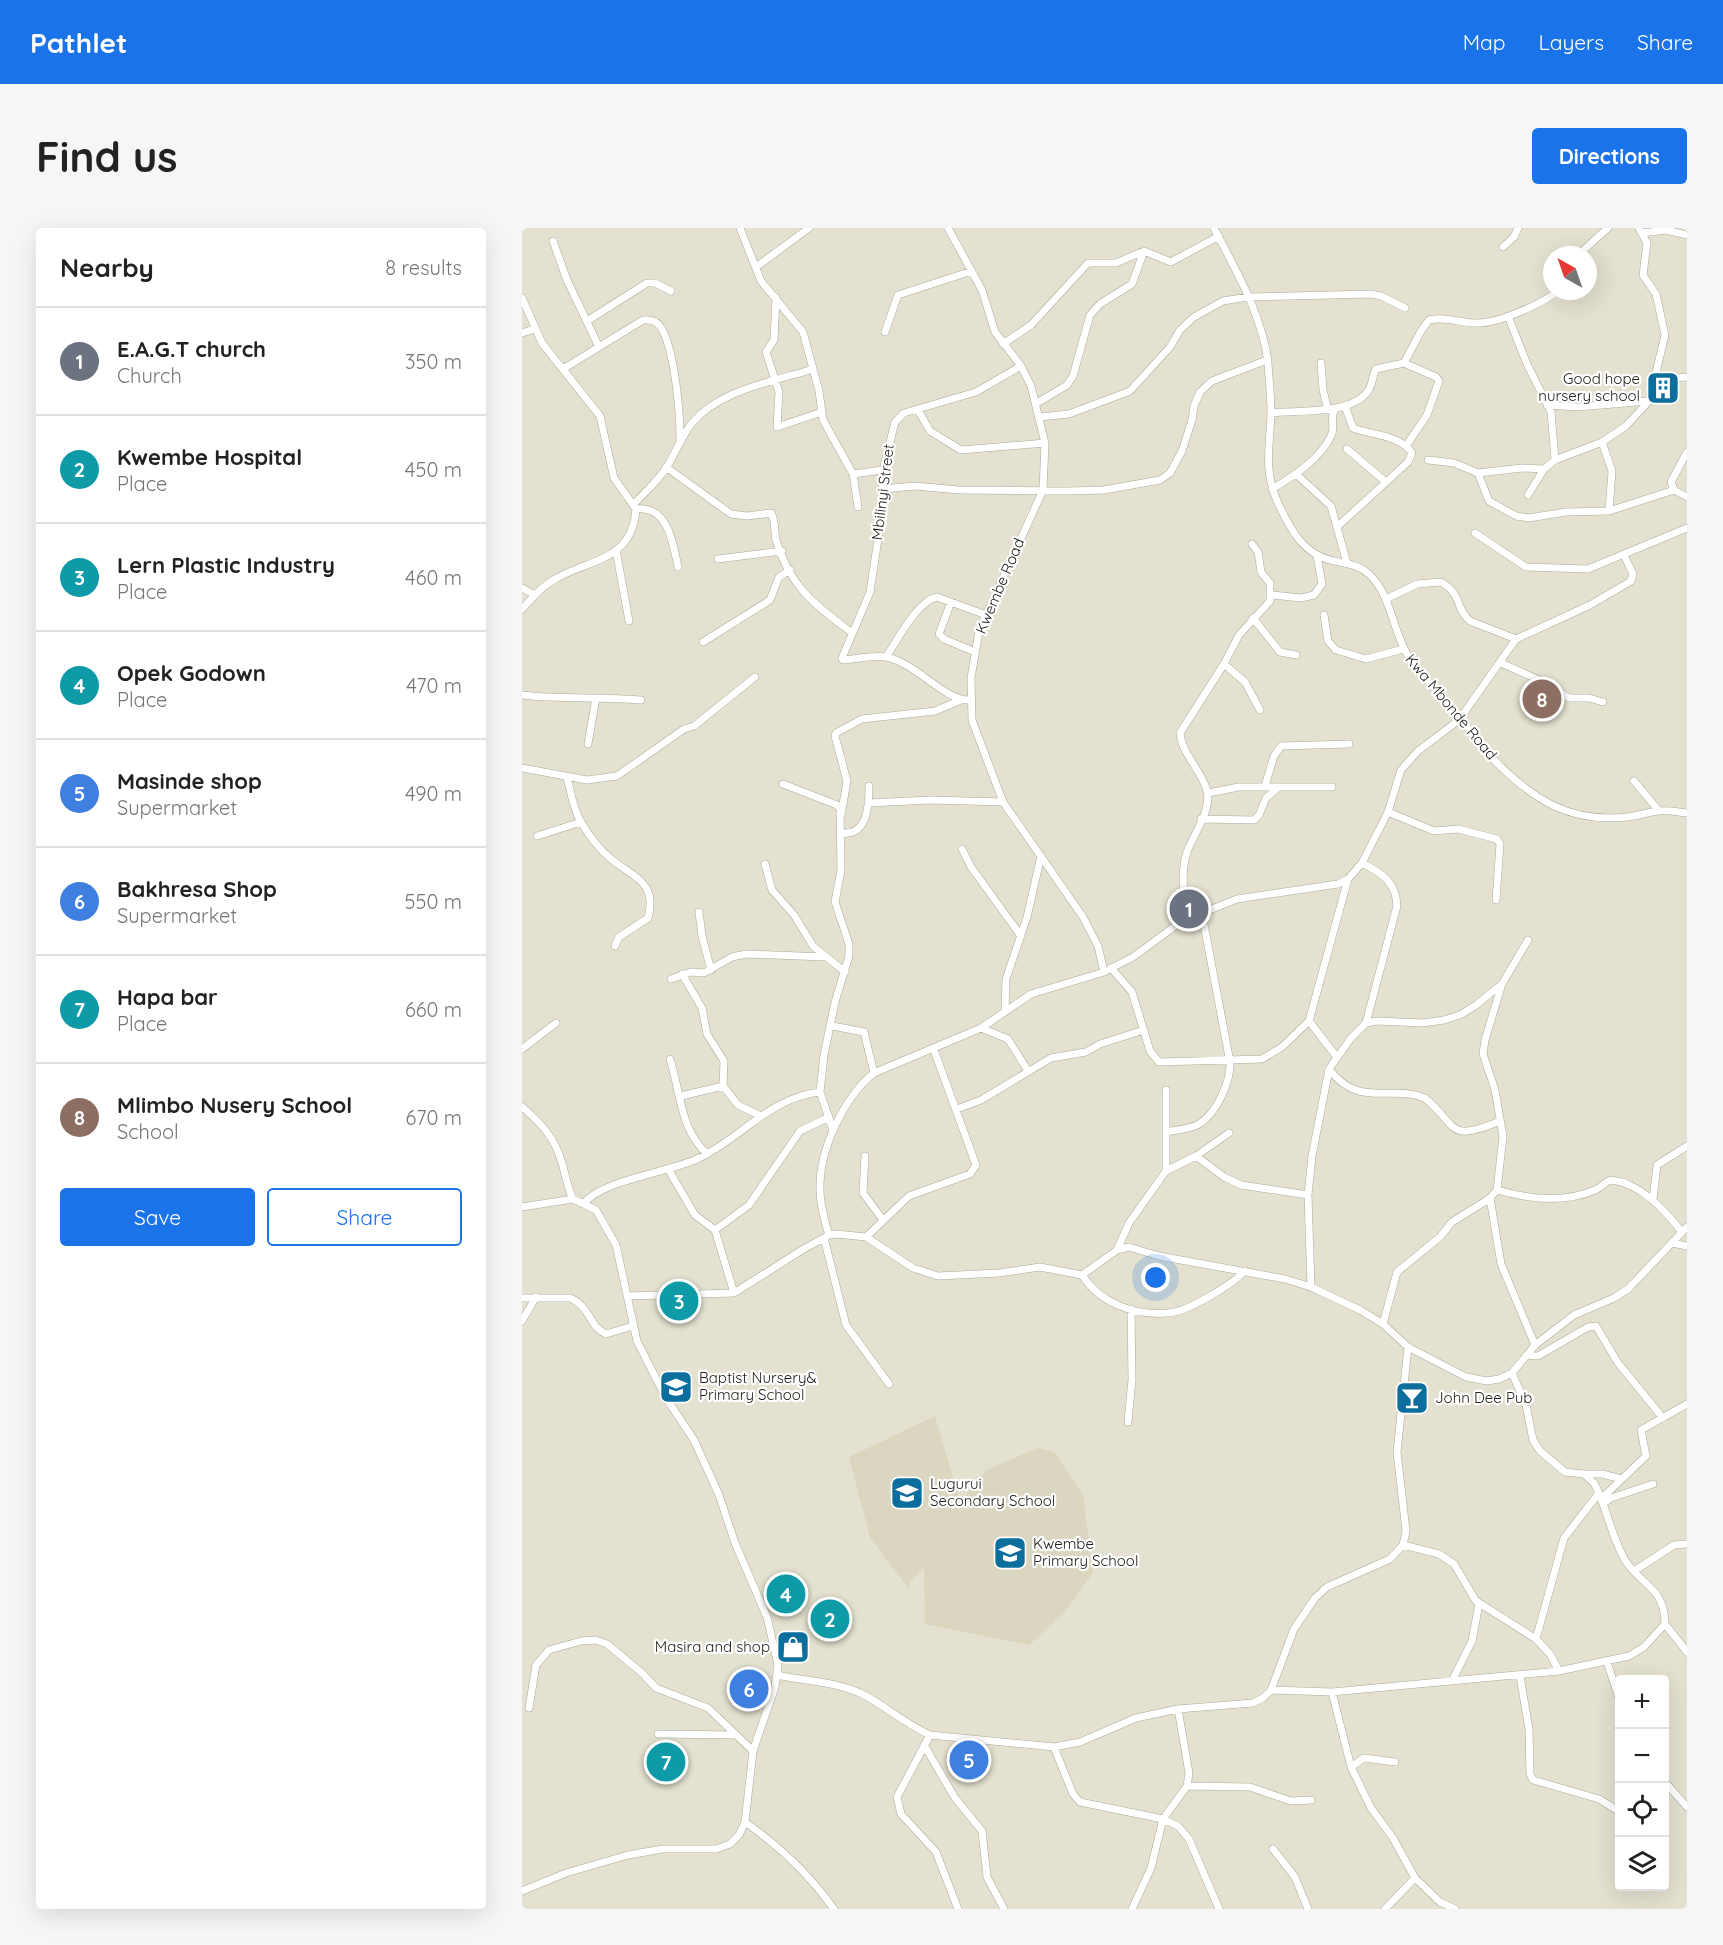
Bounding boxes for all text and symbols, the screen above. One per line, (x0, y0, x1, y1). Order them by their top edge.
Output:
text: Pathlet (30, 25, 127, 60)
text: Map (1463, 29, 1506, 55)
text: Layers (1539, 29, 1604, 55)
text: Share (1637, 29, 1693, 55)
button: Directions (1532, 128, 1687, 184)
text: Find us (36, 130, 178, 183)
north arrow (1543, 246, 1597, 300)
text: Nearby (60, 251, 154, 284)
text: 8 results (385, 255, 462, 280)
text: E.A.G.T church (117, 335, 266, 363)
text: 1 (76, 349, 83, 374)
text: 350 m (405, 349, 462, 374)
text: Church (117, 363, 182, 388)
place label: Good hope nursery school (1538, 369, 1640, 405)
building icon: Good hope nursery school (1645, 370, 1681, 406)
text: Kwembe Hospital (117, 443, 302, 471)
street label: Mbilinyi Street (867, 443, 898, 541)
text: 2 (74, 457, 85, 482)
text: 450 m (405, 457, 462, 482)
text: Place (117, 471, 167, 496)
street label: Kwembe Road (971, 535, 1028, 637)
text: Lern Plastic Industry (117, 551, 335, 579)
text: 3 (74, 565, 85, 590)
text: 460 m (405, 565, 462, 590)
text: Place (117, 579, 167, 604)
street label: Kwa Mbonde Road (1402, 650, 1501, 764)
text: Opek Godown (117, 659, 266, 687)
text: 4 (74, 673, 85, 698)
text: 470 m (406, 673, 462, 698)
pin: 8 (1522, 676, 1562, 722)
text: Place (117, 687, 167, 712)
text: Masinde shop (117, 767, 262, 795)
text: 5 (74, 781, 85, 806)
text: 490 m (405, 781, 462, 806)
text: Supermarket (117, 795, 237, 820)
text: Bakhresa Shop (117, 875, 277, 903)
pin: 1 (1170, 886, 1208, 932)
text: 6 (74, 889, 85, 914)
text: 550 m (405, 889, 462, 914)
text: Supermarket (117, 903, 237, 928)
text: Hapa bar (117, 983, 218, 1011)
text: 7 (74, 997, 85, 1022)
text: 660 m (405, 997, 462, 1022)
text: Place (117, 1011, 167, 1036)
text: Mlimbo Nusery School (117, 1091, 352, 1119)
text: 8 (74, 1105, 85, 1130)
text: 670 m (405, 1105, 462, 1130)
text: School (117, 1119, 179, 1144)
button: Save (60, 1188, 255, 1246)
button: Share (267, 1188, 462, 1246)
your location (1141, 1263, 1170, 1292)
pin: 3 (660, 1278, 698, 1324)
place label: Baptist Nursery& Primary School (699, 1368, 817, 1404)
school or university icon: Baptist Nursery& Primary School (658, 1369, 694, 1405)
bar icon: John Dee Pub (1394, 1380, 1430, 1416)
place label: John Dee Pub (1435, 1388, 1532, 1407)
place label: Lugurui Secondary School (930, 1474, 1055, 1510)
school or university icon: Lugurui Secondary School (889, 1475, 925, 1511)
place label: Kwembe Primary School (1033, 1534, 1138, 1570)
school or university icon: Kwembe Primary School (992, 1535, 1028, 1571)
pin: 4 (766, 1572, 806, 1616)
pin: 2 (810, 1596, 850, 1642)
shop icon: Masira and shop (775, 1629, 811, 1665)
place label: Masira and shop (655, 1637, 770, 1656)
pin: 6 (730, 1666, 768, 1712)
map controls (1615, 1675, 1669, 1891)
button: + (1615, 1675, 1669, 1729)
button: − (1615, 1729, 1669, 1783)
pin: 5 (950, 1738, 988, 1783)
pin: 7 (646, 1740, 686, 1784)
button: locate (1615, 1783, 1669, 1837)
button: layers (1615, 1837, 1669, 1891)

